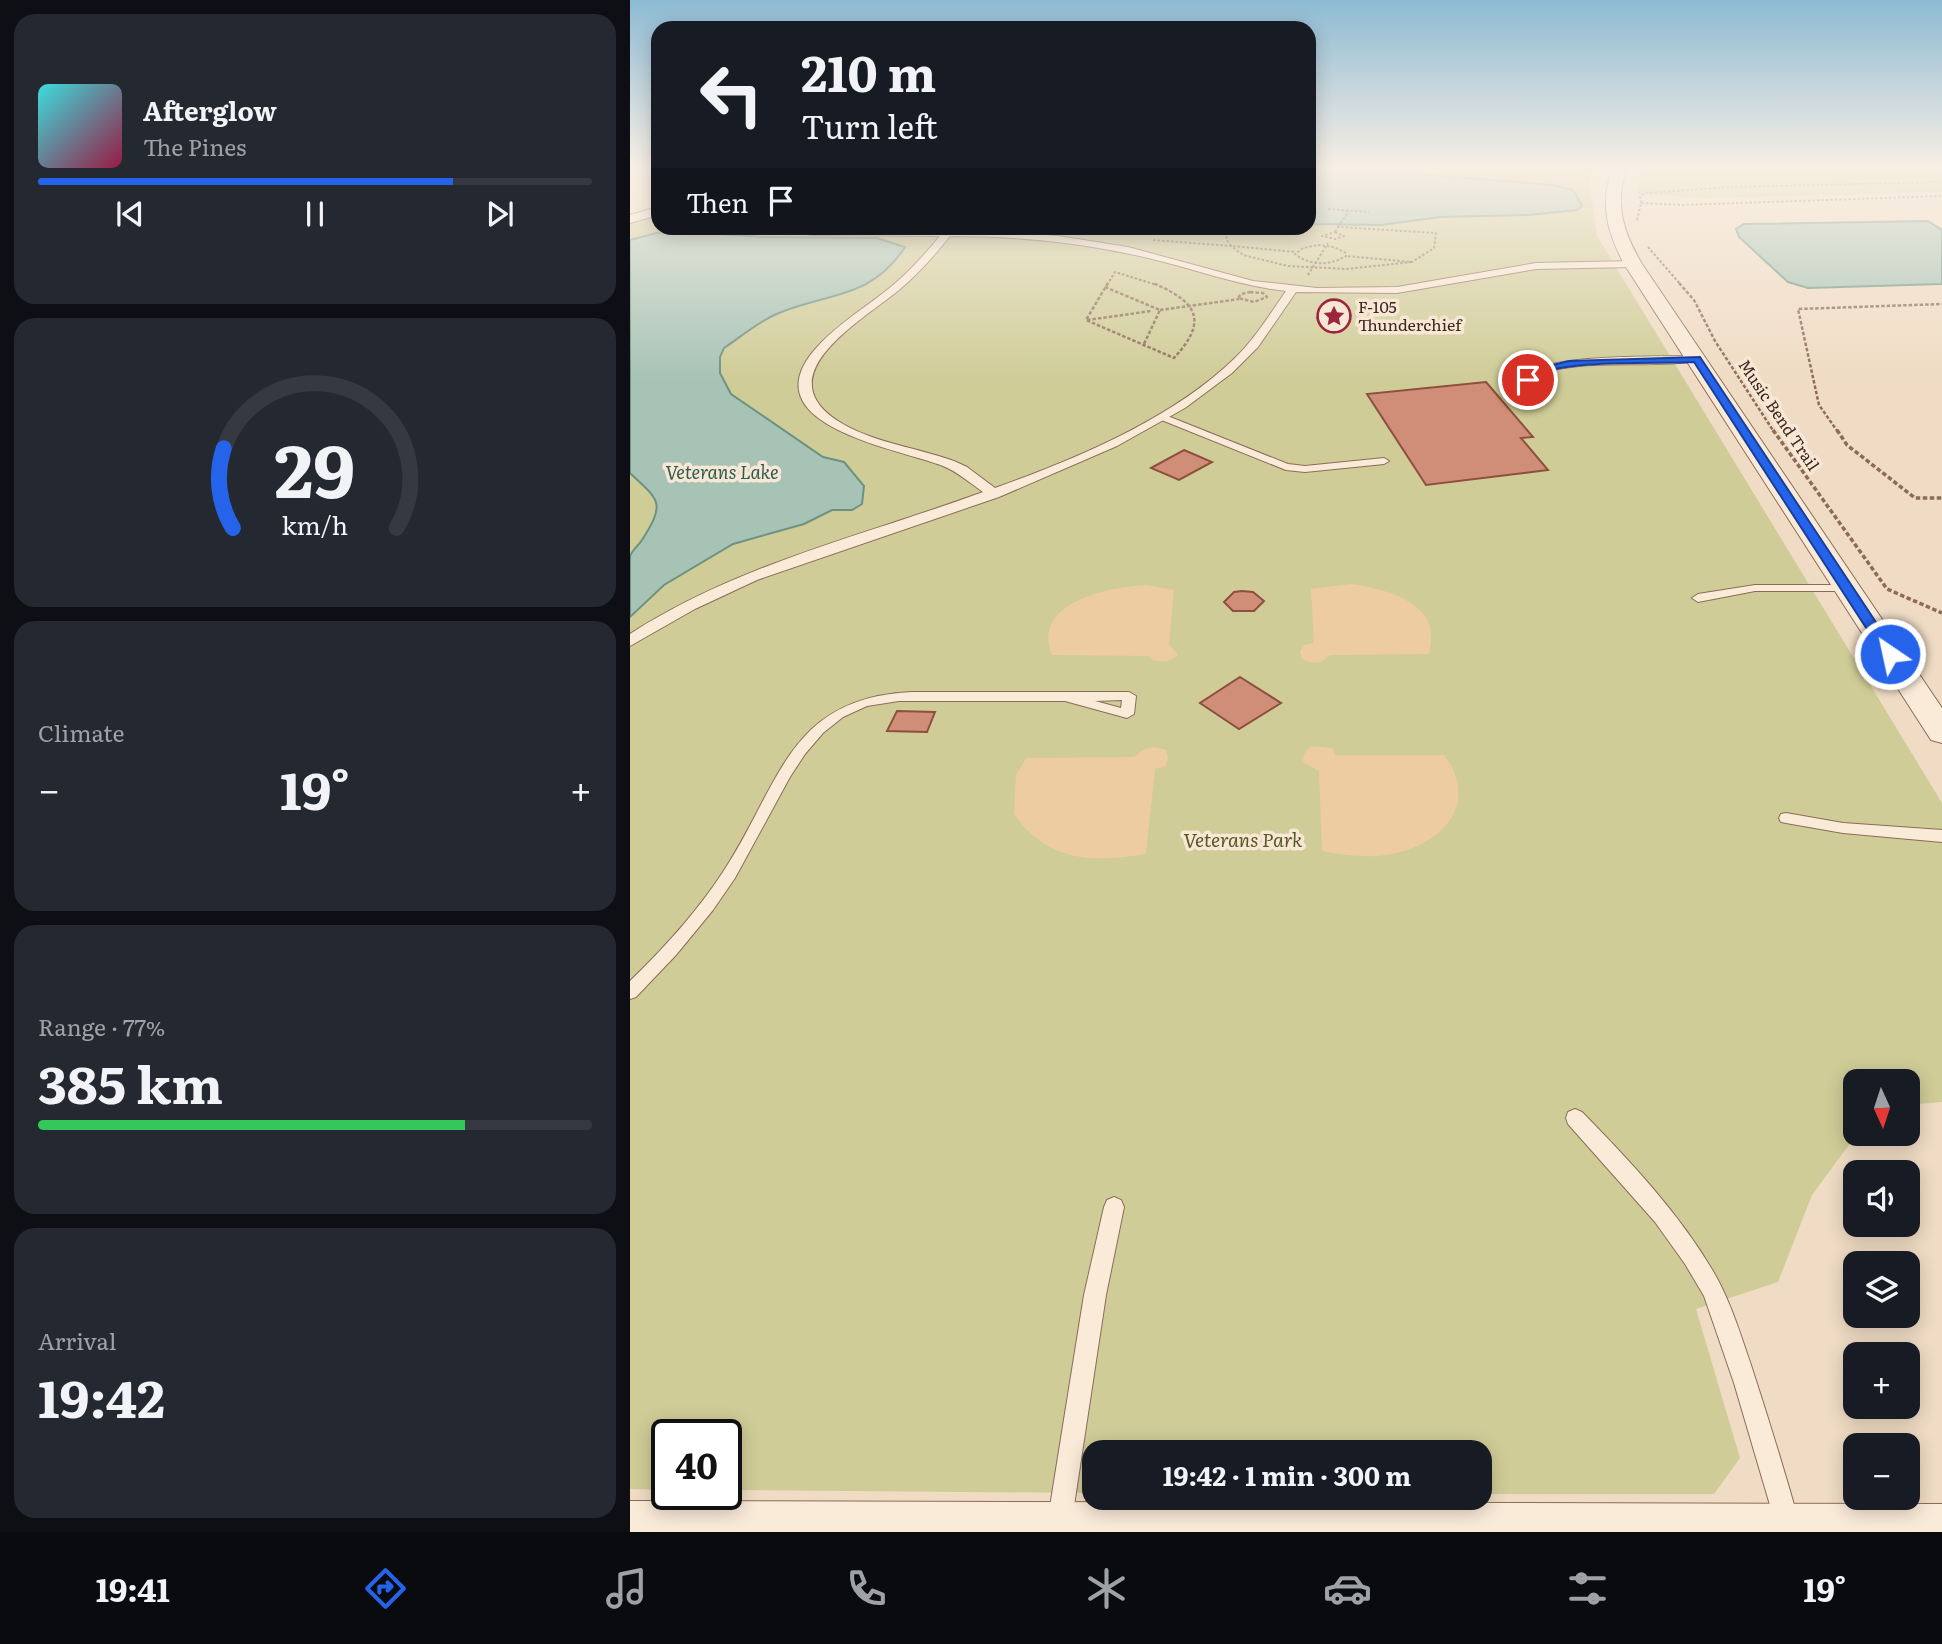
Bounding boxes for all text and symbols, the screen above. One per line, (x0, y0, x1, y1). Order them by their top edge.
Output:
text: 210 m (801, 34, 936, 107)
icon: left (686, 49, 777, 140)
text: Afterglow (143, 90, 277, 129)
text: Turn left (801, 101, 938, 149)
text: The Pines (143, 129, 246, 163)
text: Then (686, 182, 748, 221)
icon: arrive (762, 182, 800, 220)
icon: previous (111, 195, 149, 233)
icon: pause (296, 195, 334, 233)
icon: next (481, 195, 519, 233)
place label: F-105 Thunderchief (1358, 294, 1463, 336)
place icon: F-105 Thunderchief (1315, 297, 1353, 335)
pin (1498, 350, 1558, 410)
street label: Music Bend Trail (1734, 354, 1826, 475)
icon: arrive (1509, 361, 1547, 399)
text: 29 (274, 413, 356, 521)
water label: Veterans Lake (665, 458, 779, 485)
text: km/h (282, 506, 348, 543)
position arrow (1853, 617, 1927, 691)
text: Climate (38, 715, 124, 749)
text: 19° (280, 749, 350, 826)
text: − (38, 759, 60, 816)
text: + (570, 759, 592, 816)
park label: Veterans Park (1184, 825, 1303, 853)
text: Range · 77% (38, 1009, 165, 1043)
text: 385 km (38, 1043, 223, 1120)
north arrow (1843, 1069, 1920, 1146)
map controls (1843, 1069, 1920, 1510)
button: sound (1843, 1160, 1920, 1237)
button: layers (1843, 1251, 1920, 1328)
text: Arrival (38, 1323, 117, 1357)
button: + (1843, 1342, 1920, 1419)
text: 19:42 (38, 1357, 165, 1434)
speed limit sign: 40 (651, 1419, 742, 1510)
button: − (1843, 1433, 1920, 1510)
text: 19:42 · 1 min · 300 m (1163, 1455, 1411, 1494)
text: 19:41 (96, 1564, 170, 1612)
icon: directions (361, 1564, 410, 1613)
icon: music (602, 1564, 651, 1613)
icon: phone (842, 1564, 891, 1613)
icon: climate (1082, 1564, 1131, 1613)
icon: car (1323, 1564, 1372, 1613)
icon: filters (1563, 1564, 1612, 1613)
text: 19° (1803, 1564, 1846, 1612)

